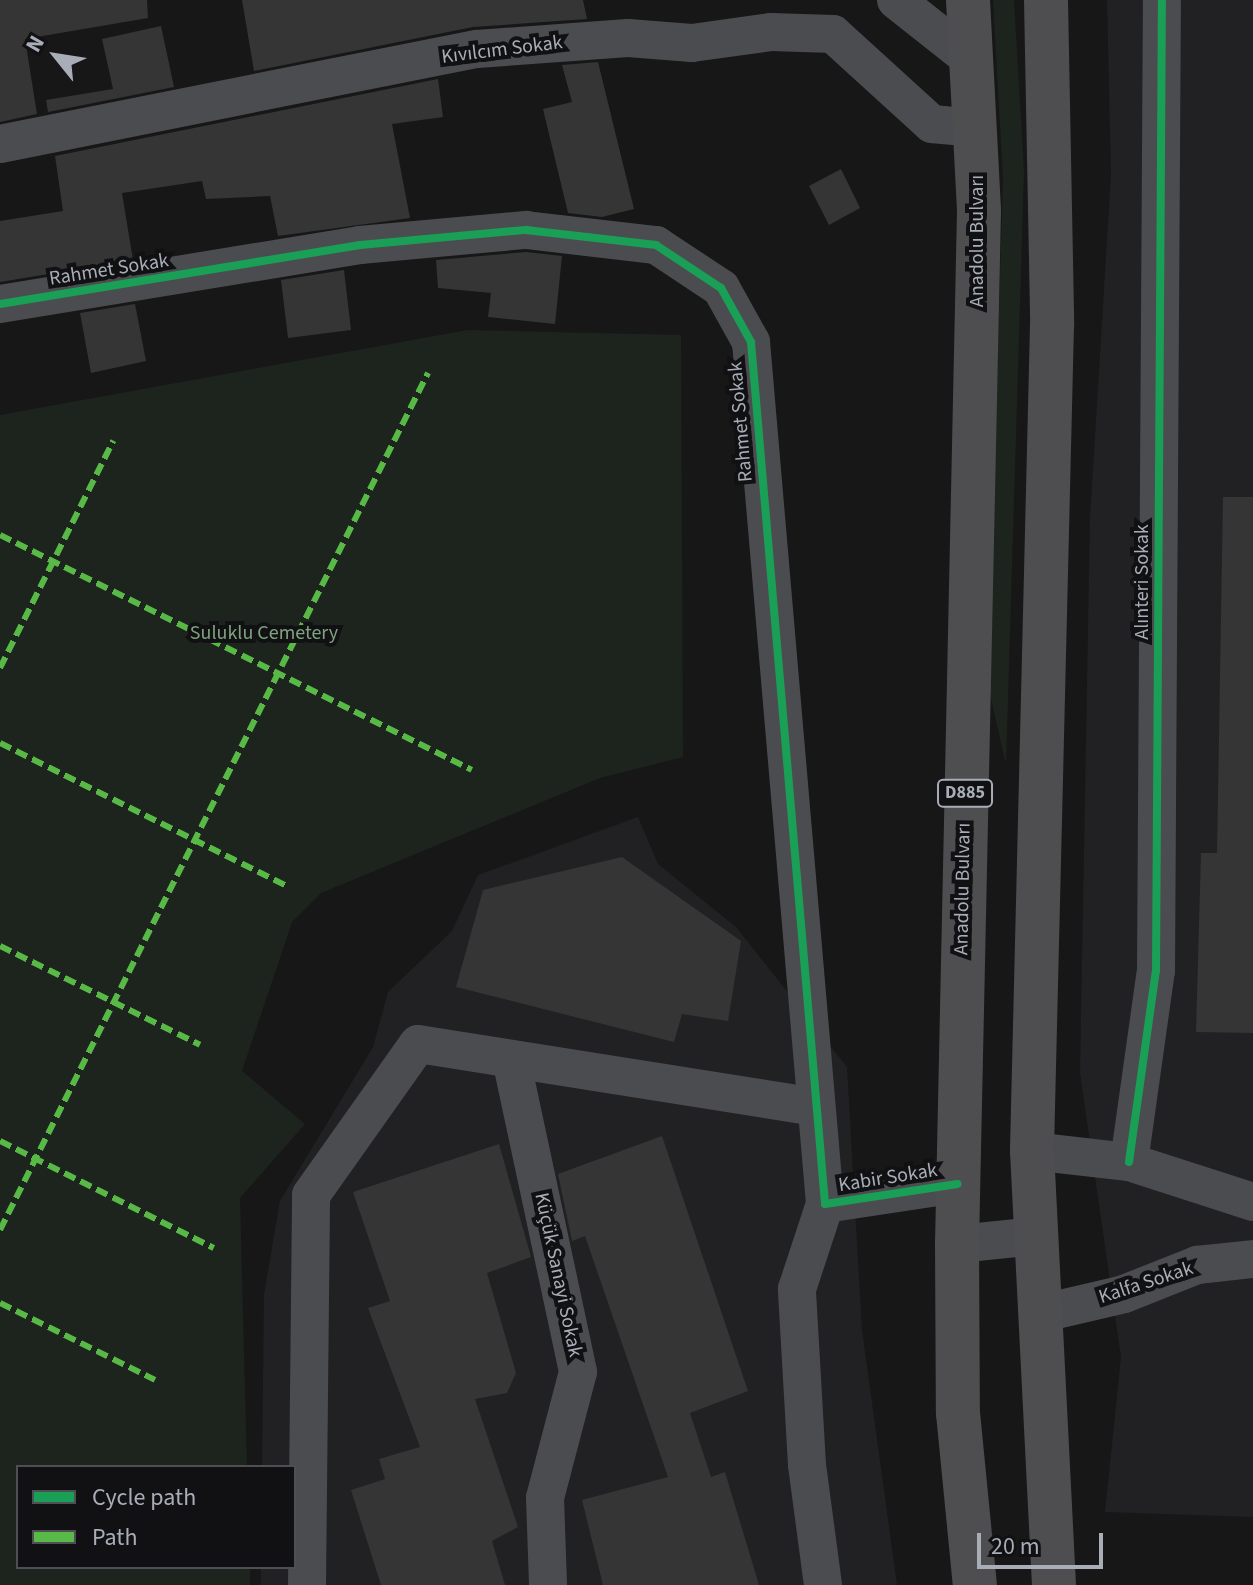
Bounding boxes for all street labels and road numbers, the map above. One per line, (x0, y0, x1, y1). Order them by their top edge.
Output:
street label: Kıvılcım Sokak (440, 31, 564, 69)
street label: Anadolu Bulvarı (965, 175, 989, 307)
street label: Rahmet Sokak (48, 249, 170, 291)
street label: Rahmet Sokak (724, 361, 758, 483)
street label: Alınteri Sokak (1130, 524, 1154, 640)
road number: D885 (937, 779, 993, 807)
street label: Anadolu Bulvarı (950, 823, 976, 955)
street label: Kabir Sokak (837, 1158, 939, 1198)
street label: Küçük Sanayi Sokak (529, 1191, 587, 1359)
street label: Kalfa Sokak (1096, 1257, 1196, 1309)

